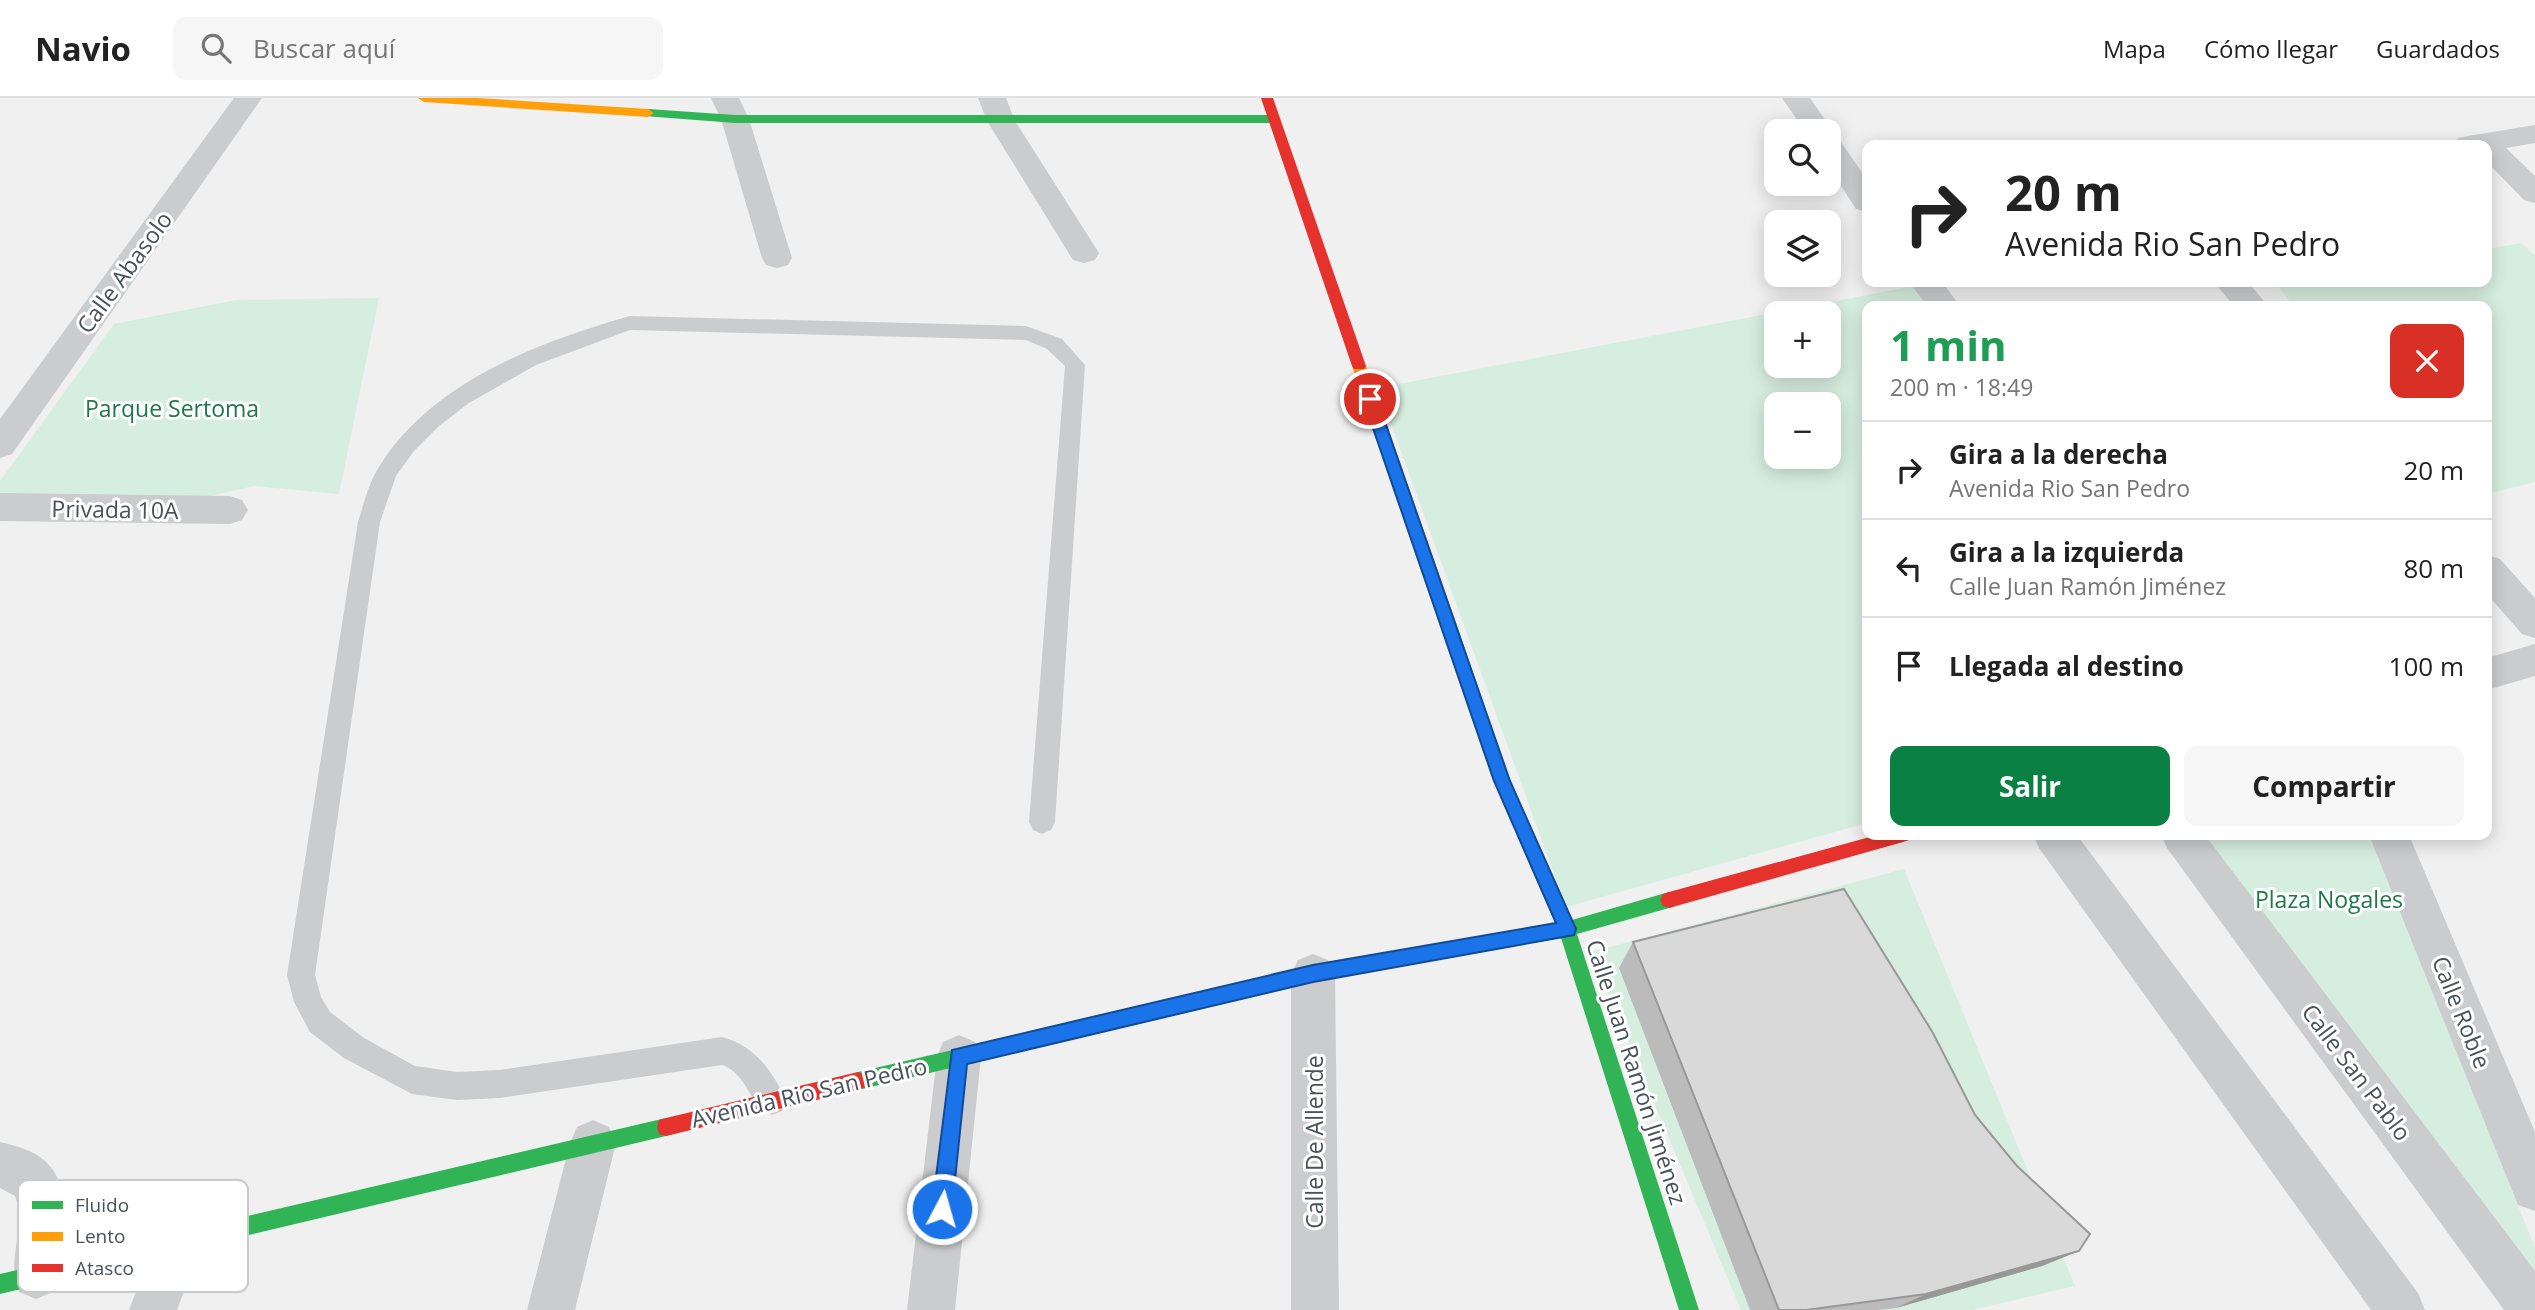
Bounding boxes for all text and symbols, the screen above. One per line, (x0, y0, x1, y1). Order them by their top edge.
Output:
search box (173, 17, 663, 80)
text: Navio (35, 26, 131, 71)
icon: search (197, 29, 235, 67)
text: Buscar aquí (253, 30, 395, 66)
text: Mapa (2103, 32, 2166, 65)
text: Cómo llegar (2204, 32, 2338, 65)
text: Guardados (2376, 32, 2500, 65)
map controls (1764, 119, 1841, 469)
button: search (1764, 119, 1841, 196)
text: 20 m (2005, 159, 2122, 225)
icon: right (1890, 168, 1981, 259)
street label: Calle Abasolo (69, 205, 179, 339)
button: layers (1764, 210, 1841, 287)
text: Avenida Rio San Pedro (2005, 222, 2340, 265)
button: + (1764, 301, 1841, 378)
text: 1 min (1890, 316, 2007, 373)
button: close (2390, 324, 2464, 398)
pin (1340, 369, 1400, 429)
text: 200 m · 18:49 (1890, 371, 2033, 403)
icon: arrive (1351, 380, 1389, 418)
park label: Parque Sertoma (85, 392, 259, 424)
button: − (1764, 392, 1841, 469)
text: Gira a la derecha (1949, 436, 2168, 472)
icon: right (1890, 451, 1928, 489)
text: 20 m (2403, 452, 2464, 488)
text: Avenida Rio San Pedro (1949, 472, 2190, 504)
street label: Privada 10A (51, 492, 179, 526)
text: Gira a la izquierda (1949, 534, 2184, 570)
icon: left (1890, 549, 1928, 587)
text: 80 m (2403, 550, 2464, 586)
text: Calle Juan Ramón Jiménez (1949, 570, 2226, 602)
icon: arrive (1890, 647, 1928, 685)
text: Llegada al destino (1949, 648, 2184, 684)
text: 100 m (2389, 648, 2464, 684)
button: Salir (1890, 746, 2170, 826)
button: Compartir (2184, 746, 2464, 826)
park label: Plaza Nogales (2255, 883, 2403, 915)
street label: Calle Juan Ramón Jiménez (1579, 935, 1695, 1209)
street label: Calle Roble (2425, 951, 2499, 1073)
street label: Calle San Pablo (2295, 997, 2419, 1147)
street label: Avenida Rio San Pedro (688, 1049, 930, 1135)
street label: Calle De Allende (1298, 1055, 1330, 1229)
position arrow (905, 1172, 979, 1246)
legend (18, 1180, 248, 1292)
text: Fluido (75, 1192, 129, 1218)
text: Lento (75, 1223, 125, 1249)
text: Atasco (75, 1255, 134, 1281)

